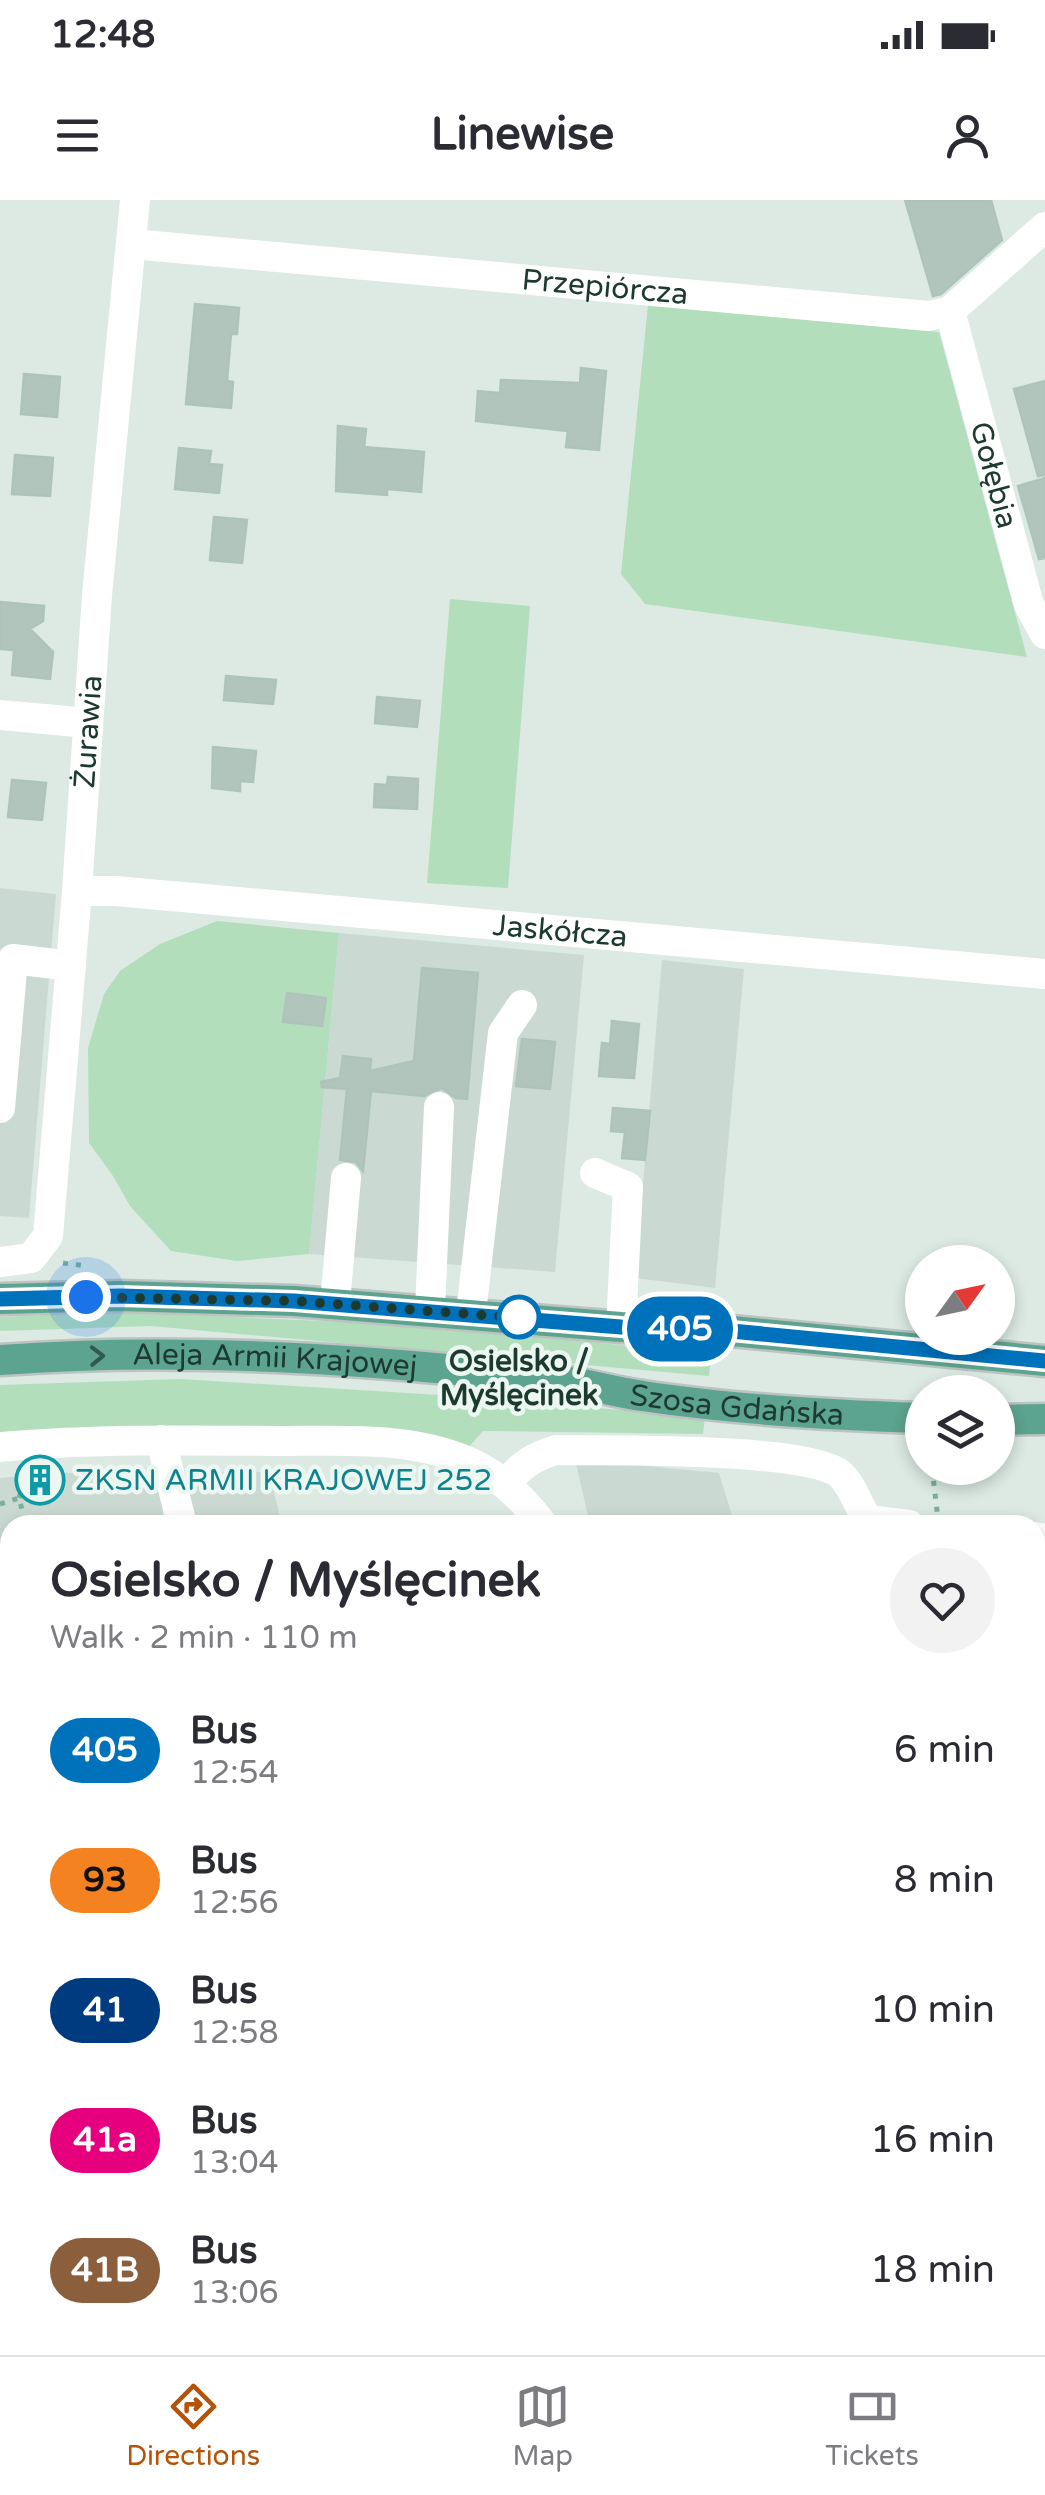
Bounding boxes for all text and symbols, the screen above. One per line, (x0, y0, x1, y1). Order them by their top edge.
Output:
text: 12:48 (50, 12, 155, 58)
icon: menu (50, 108, 105, 163)
text: Linewise (431, 108, 614, 162)
icon: person (940, 108, 995, 163)
street label: Przepiórcza (520, 261, 690, 313)
street label: Gołębia (962, 418, 1026, 533)
street label: Żurawia (66, 674, 111, 790)
street label: Jaskółcza (491, 907, 629, 956)
north arrow (905, 1245, 1015, 1355)
map controls (905, 1245, 1015, 1485)
your location (61, 1272, 111, 1322)
marker: Osielsko / Myślęcinek (498, 1296, 540, 1338)
line badge: 405 (622, 1296, 738, 1362)
text: 405 (647, 1308, 713, 1350)
street label: Aleja Armii Krajowej (132, 1336, 419, 1385)
place label: Osielsko / Myślęcinek (440, 1343, 598, 1414)
one-way arrow (90, 1345, 106, 1367)
button: layers (905, 1375, 1015, 1485)
street label: Szosa Gdańska (627, 1376, 845, 1434)
building icon: ZKSN ARMII KRAJOWEJ 252 (14, 1454, 66, 1506)
place label: ZKSN ARMII KRAJOWEJ 252 (75, 1462, 492, 1499)
button: heart (890, 1548, 995, 1653)
text: Osielsko / Myślęcinek (50, 1552, 541, 1610)
text: Walk · 2 min · 110 m (50, 1619, 358, 1657)
text: Bus (190, 1708, 257, 1754)
text: 6 min (894, 1727, 995, 1773)
text: 405 (72, 1729, 138, 1771)
text: 12:54 (190, 1754, 279, 1792)
text: Bus (190, 1838, 257, 1884)
text: 8 min (894, 1857, 995, 1903)
text: 93 (83, 1859, 127, 1901)
text: 12:56 (190, 1884, 279, 1922)
text: Bus (190, 1968, 257, 2014)
text: 10 min (870, 1987, 995, 2033)
text: 41 (83, 1989, 127, 2031)
text: 12:58 (190, 2014, 279, 2052)
text: Bus (190, 2098, 257, 2144)
text: 16 min (870, 2117, 995, 2163)
text: 41a (73, 2119, 137, 2161)
text: 13:04 (190, 2144, 279, 2182)
text: Bus (190, 2228, 257, 2274)
text: 18 min (870, 2247, 995, 2293)
text: 41B (71, 2249, 139, 2291)
text: 13:06 (190, 2274, 279, 2312)
tab: Directions (126, 2379, 260, 2473)
tab: Map (512, 2379, 573, 2473)
tab: Tickets (825, 2379, 919, 2473)

